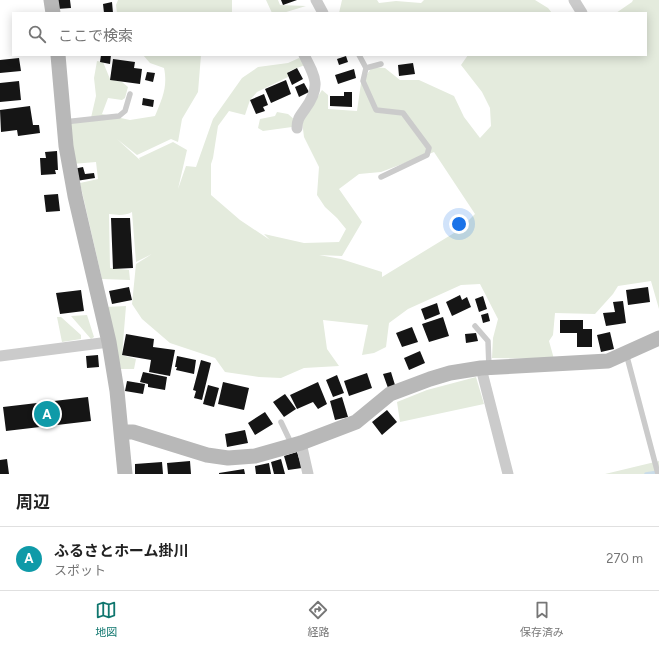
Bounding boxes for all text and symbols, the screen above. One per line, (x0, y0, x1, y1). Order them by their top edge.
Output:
search box (12, 12, 647, 56)
icon: search (26, 23, 48, 45)
text: ここで検索 (58, 27, 133, 45)
your location (449, 214, 469, 234)
pin: A (34, 399, 60, 429)
text: 周辺 (16, 492, 50, 512)
text: ふるさとホーム掛川 (54, 542, 189, 560)
text: A (24, 551, 34, 566)
text: 270 m (606, 551, 643, 566)
text: スポット (54, 563, 106, 578)
tab: 地図 (95, 599, 117, 639)
tab: 経路 (307, 599, 329, 639)
tab: 保存済み (520, 599, 564, 639)

